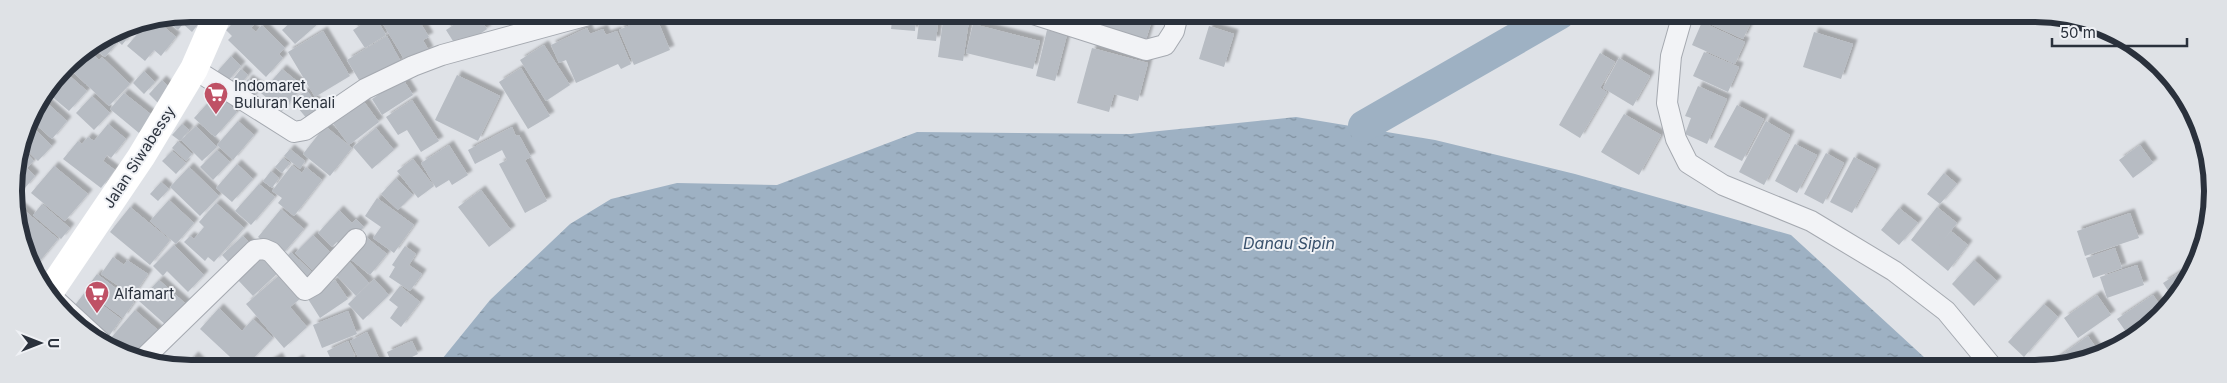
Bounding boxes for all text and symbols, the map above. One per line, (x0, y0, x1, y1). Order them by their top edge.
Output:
scale bar (2052, 15, 2187, 47)
text: 50 m (2060, 23, 2096, 42)
place label: Indomaret Buluran Kenali (234, 76, 335, 112)
supermarket icon: Indomaret Buluran Kenali (203, 81, 229, 115)
street label: Jalan Siwabessy (99, 102, 179, 212)
water label: Danau Sipin (1243, 233, 1335, 253)
supermarket icon: Alfamart (84, 280, 110, 314)
place label: Alfamart (114, 284, 174, 303)
north arrow (15, 318, 65, 368)
text: U (45, 338, 62, 348)

